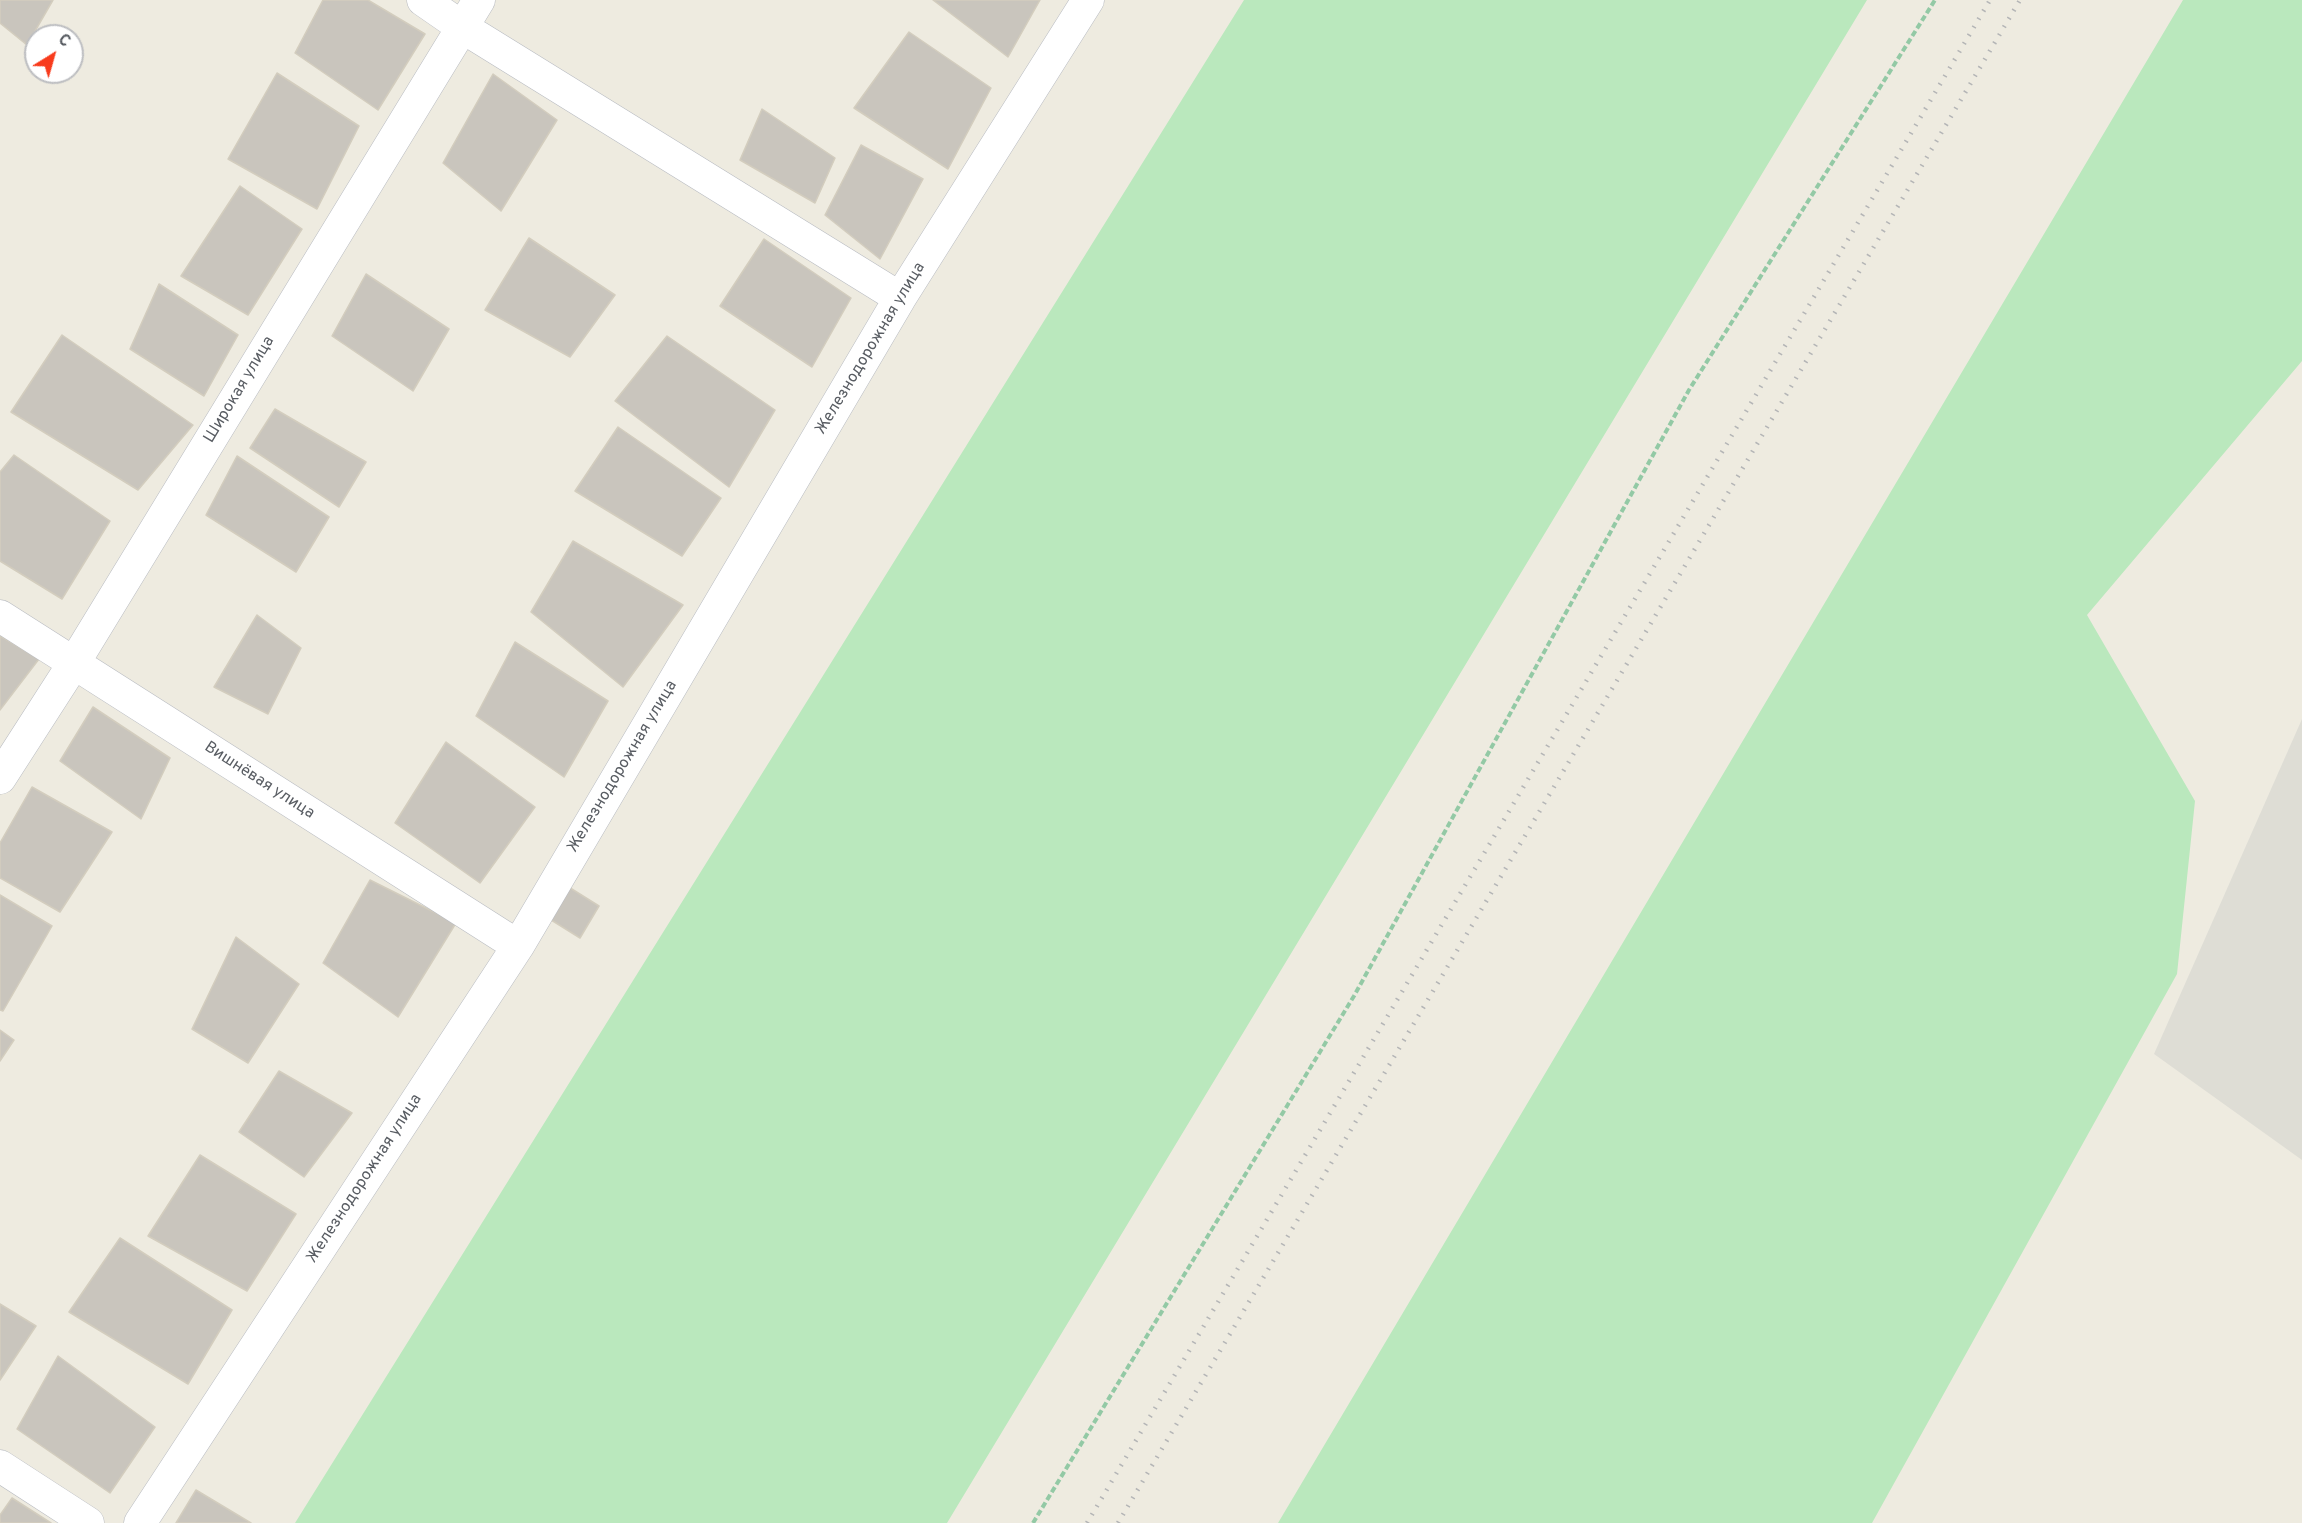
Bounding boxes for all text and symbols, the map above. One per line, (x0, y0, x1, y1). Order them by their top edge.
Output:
north arrow (24, 24, 84, 84)
text: С (54, 30, 74, 52)
street label: Железнодорожная улица (812, 260, 930, 438)
street label: Широкая улица (201, 333, 279, 447)
street label: Железнодорожная улица (564, 678, 682, 856)
street label: Вишнёвая улица (200, 738, 318, 824)
street label: Железнодорожная улица (303, 1091, 427, 1267)

